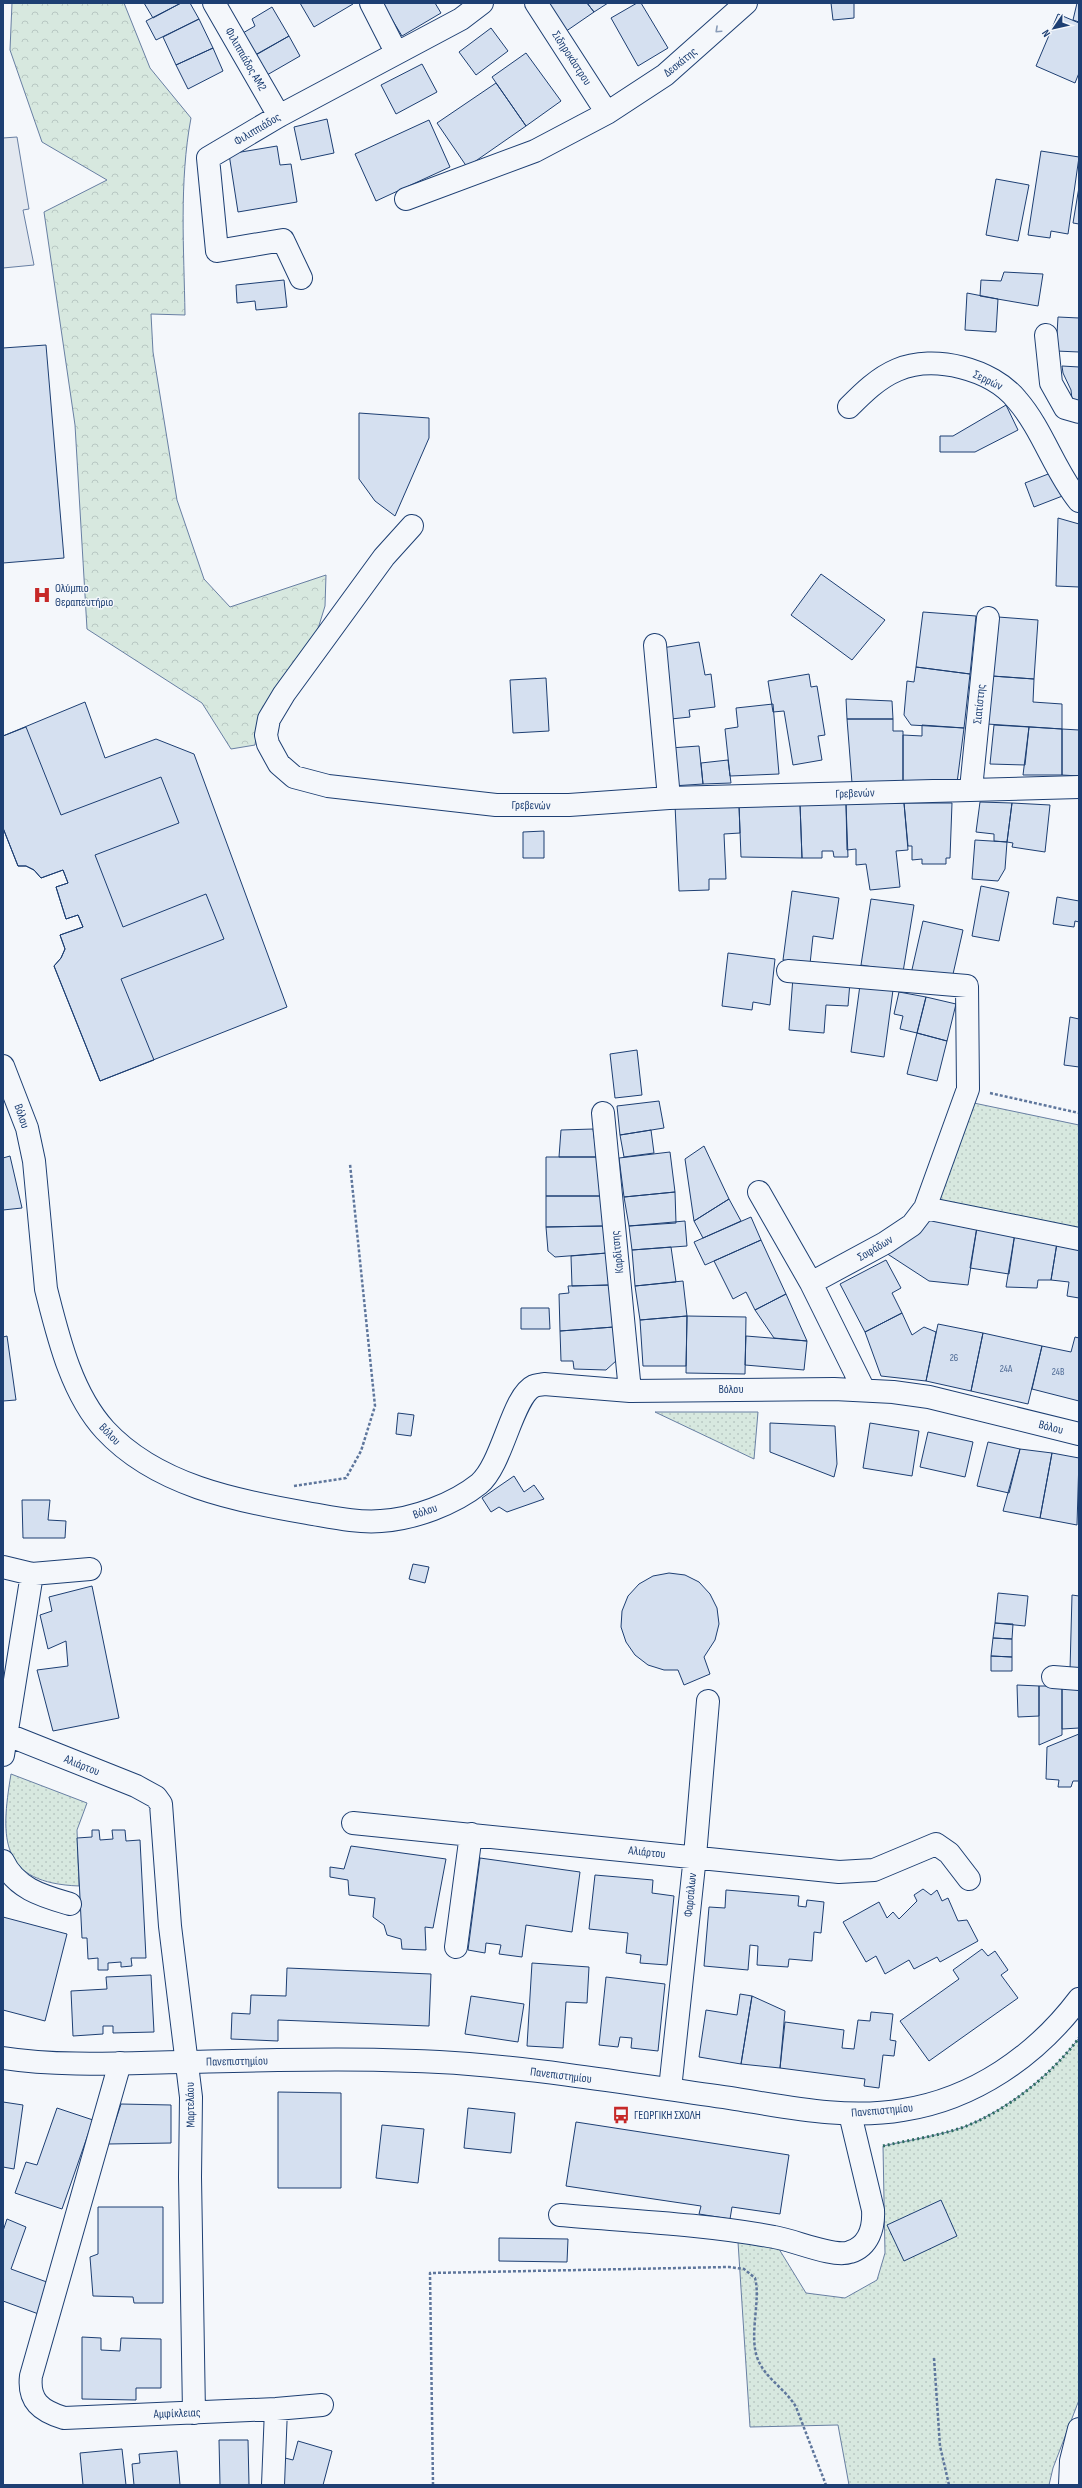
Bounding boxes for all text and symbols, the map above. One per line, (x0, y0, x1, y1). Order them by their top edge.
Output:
north arrow (1034, 8, 1074, 48)
street label: Φιλιππιάδος ΑΜ2 (221, 25, 270, 94)
one-way arrow (715, 25, 723, 32)
text: N (1039, 27, 1053, 39)
street label: Σιδηροκάστρου (548, 28, 595, 88)
street label: Δεσκάτης (660, 44, 700, 80)
street label: Φιλιππιάδος (231, 110, 284, 149)
street label: Σερρών (971, 367, 1005, 394)
place label: Ολύμπιο Θεραπευτήριο (55, 581, 113, 610)
hospital icon: Ολύμπιο Θεραπευτήριο (32, 585, 52, 605)
street label: Σιατίστης (970, 683, 989, 725)
street label: Γρεβενών (835, 785, 875, 802)
street label: Γρεβενών (511, 798, 551, 813)
street label: Βόλου (10, 1102, 33, 1130)
street label: Καρδίτσης (608, 1230, 627, 1274)
street label: Σοφάδων (855, 1232, 896, 1265)
house number: 26 (950, 1352, 958, 1364)
house number: 24Α (1000, 1363, 1013, 1375)
house number: 24Β (1052, 1366, 1065, 1378)
street label: Βόλου (719, 1382, 743, 1397)
street label: Βόλου (1037, 1417, 1065, 1438)
street label: Βόλου (96, 1420, 124, 1449)
street label: Βόλου (411, 1500, 439, 1523)
street label: Αλιάρτου (61, 1751, 102, 1779)
street label: Αλιάρτου (627, 1843, 666, 1862)
street label: Φαρσάλων (681, 1872, 700, 1918)
street label: Πανεπιστημίου (206, 2053, 268, 2070)
street label: Πανεπιστημίου (529, 2064, 593, 2087)
street label: Μαρτελάου (183, 2082, 198, 2128)
street label: Πανεπιστημίου (850, 2100, 914, 2121)
bus stop icon: ΓΕΩΡΓΙΚΗ ΣΧΟΛΗ (611, 2105, 631, 2125)
place label: ΓΕΩΡΓΙΚΗ ΣΧΟΛΗ (634, 2108, 701, 2123)
street label: Αμφίκλειας (152, 2405, 201, 2422)

